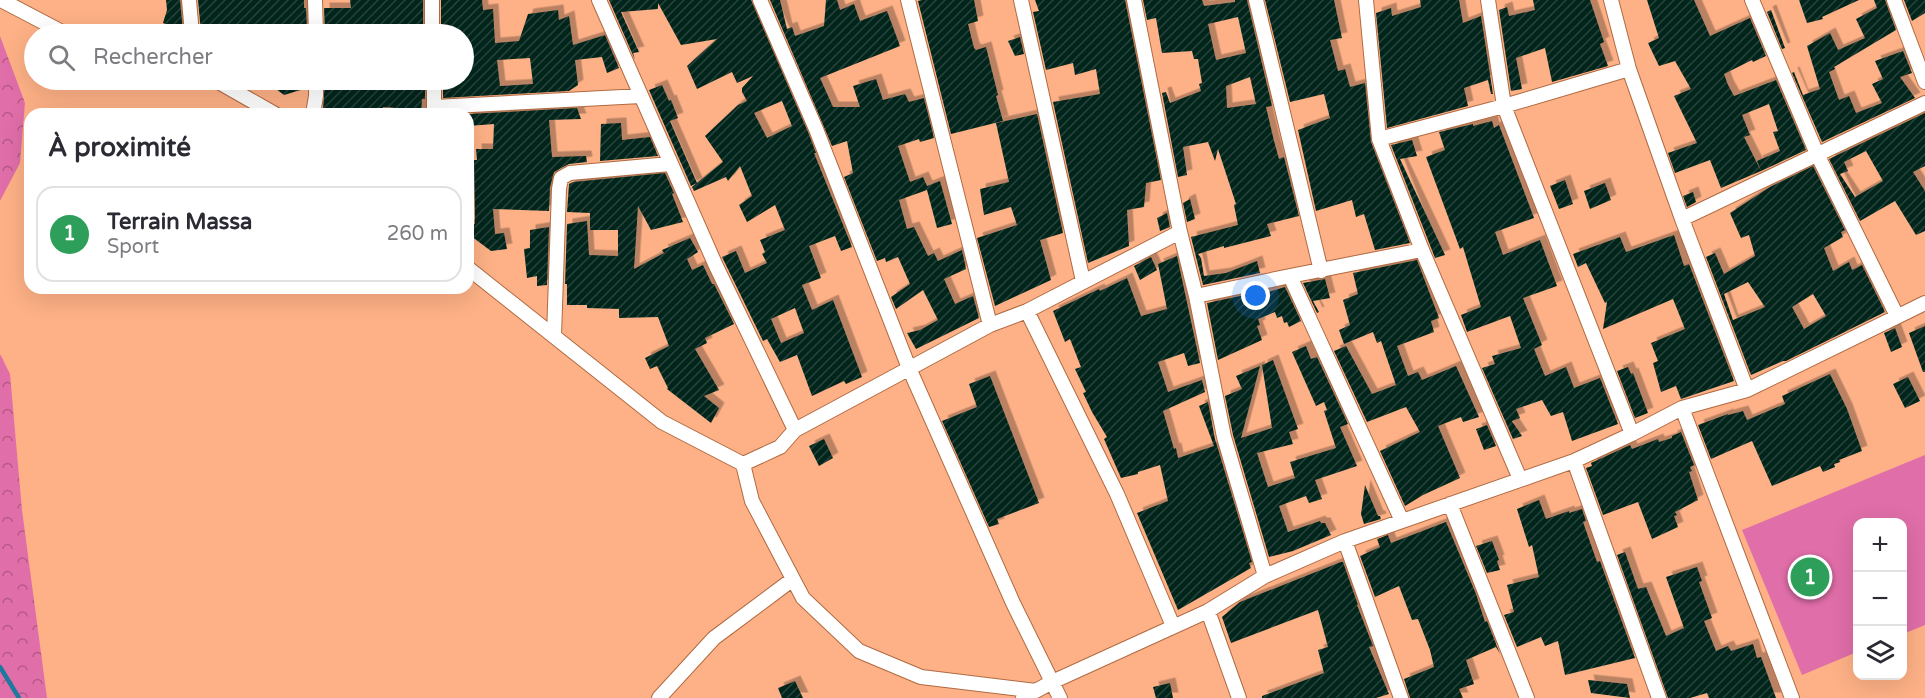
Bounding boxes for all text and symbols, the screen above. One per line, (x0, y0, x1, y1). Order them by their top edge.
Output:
search box (24, 24, 474, 90)
icon: search (45, 41, 78, 74)
text: Rechercher (93, 44, 213, 70)
text: À proximité (48, 132, 191, 163)
text: Terrain Massa (107, 209, 252, 235)
text: 1 (63, 222, 76, 246)
text: 260 m (387, 222, 448, 246)
text: Sport (107, 235, 159, 259)
your location (1241, 281, 1270, 310)
map controls (1853, 518, 1907, 680)
button: + (1853, 518, 1907, 572)
pin: 1 (1790, 554, 1830, 600)
button: − (1853, 572, 1907, 626)
button: layers (1853, 626, 1907, 680)

